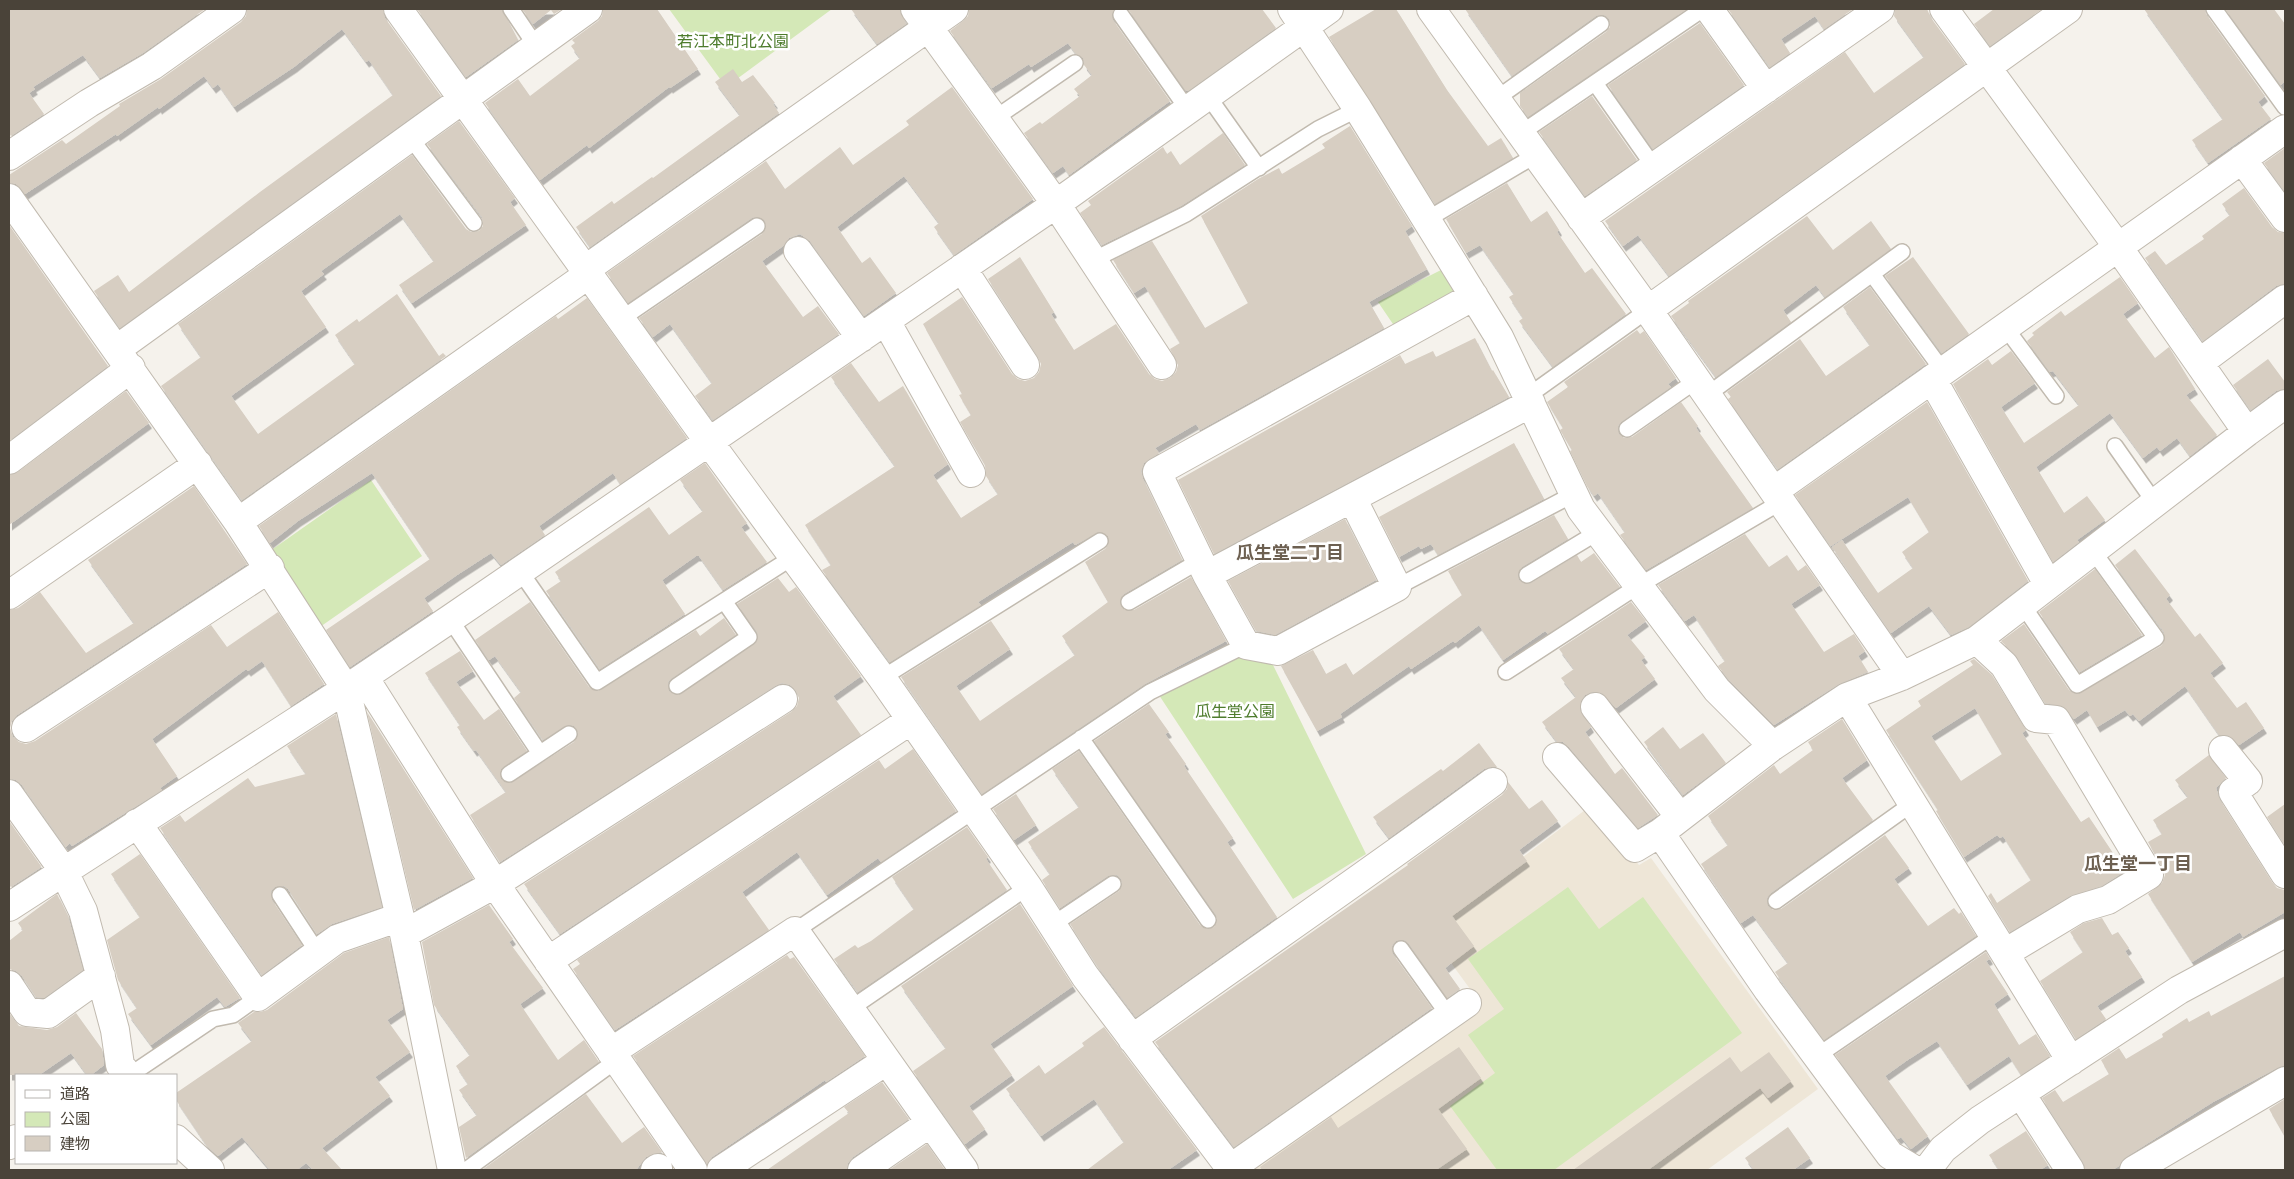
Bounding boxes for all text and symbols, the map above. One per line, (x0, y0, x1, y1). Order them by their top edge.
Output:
park label: 若江本町北公園 (677, 32, 789, 50)
district label: 瓜生堂二丁目 (1236, 542, 1344, 562)
park label: 瓜生堂公園 (1195, 702, 1275, 720)
district label: 瓜生堂一丁目 (2084, 853, 2192, 873)
legend (15, 1074, 178, 1164)
text: 道路 (60, 1085, 90, 1102)
text: 公園 (60, 1110, 90, 1127)
text: 建物 (60, 1135, 90, 1152)

